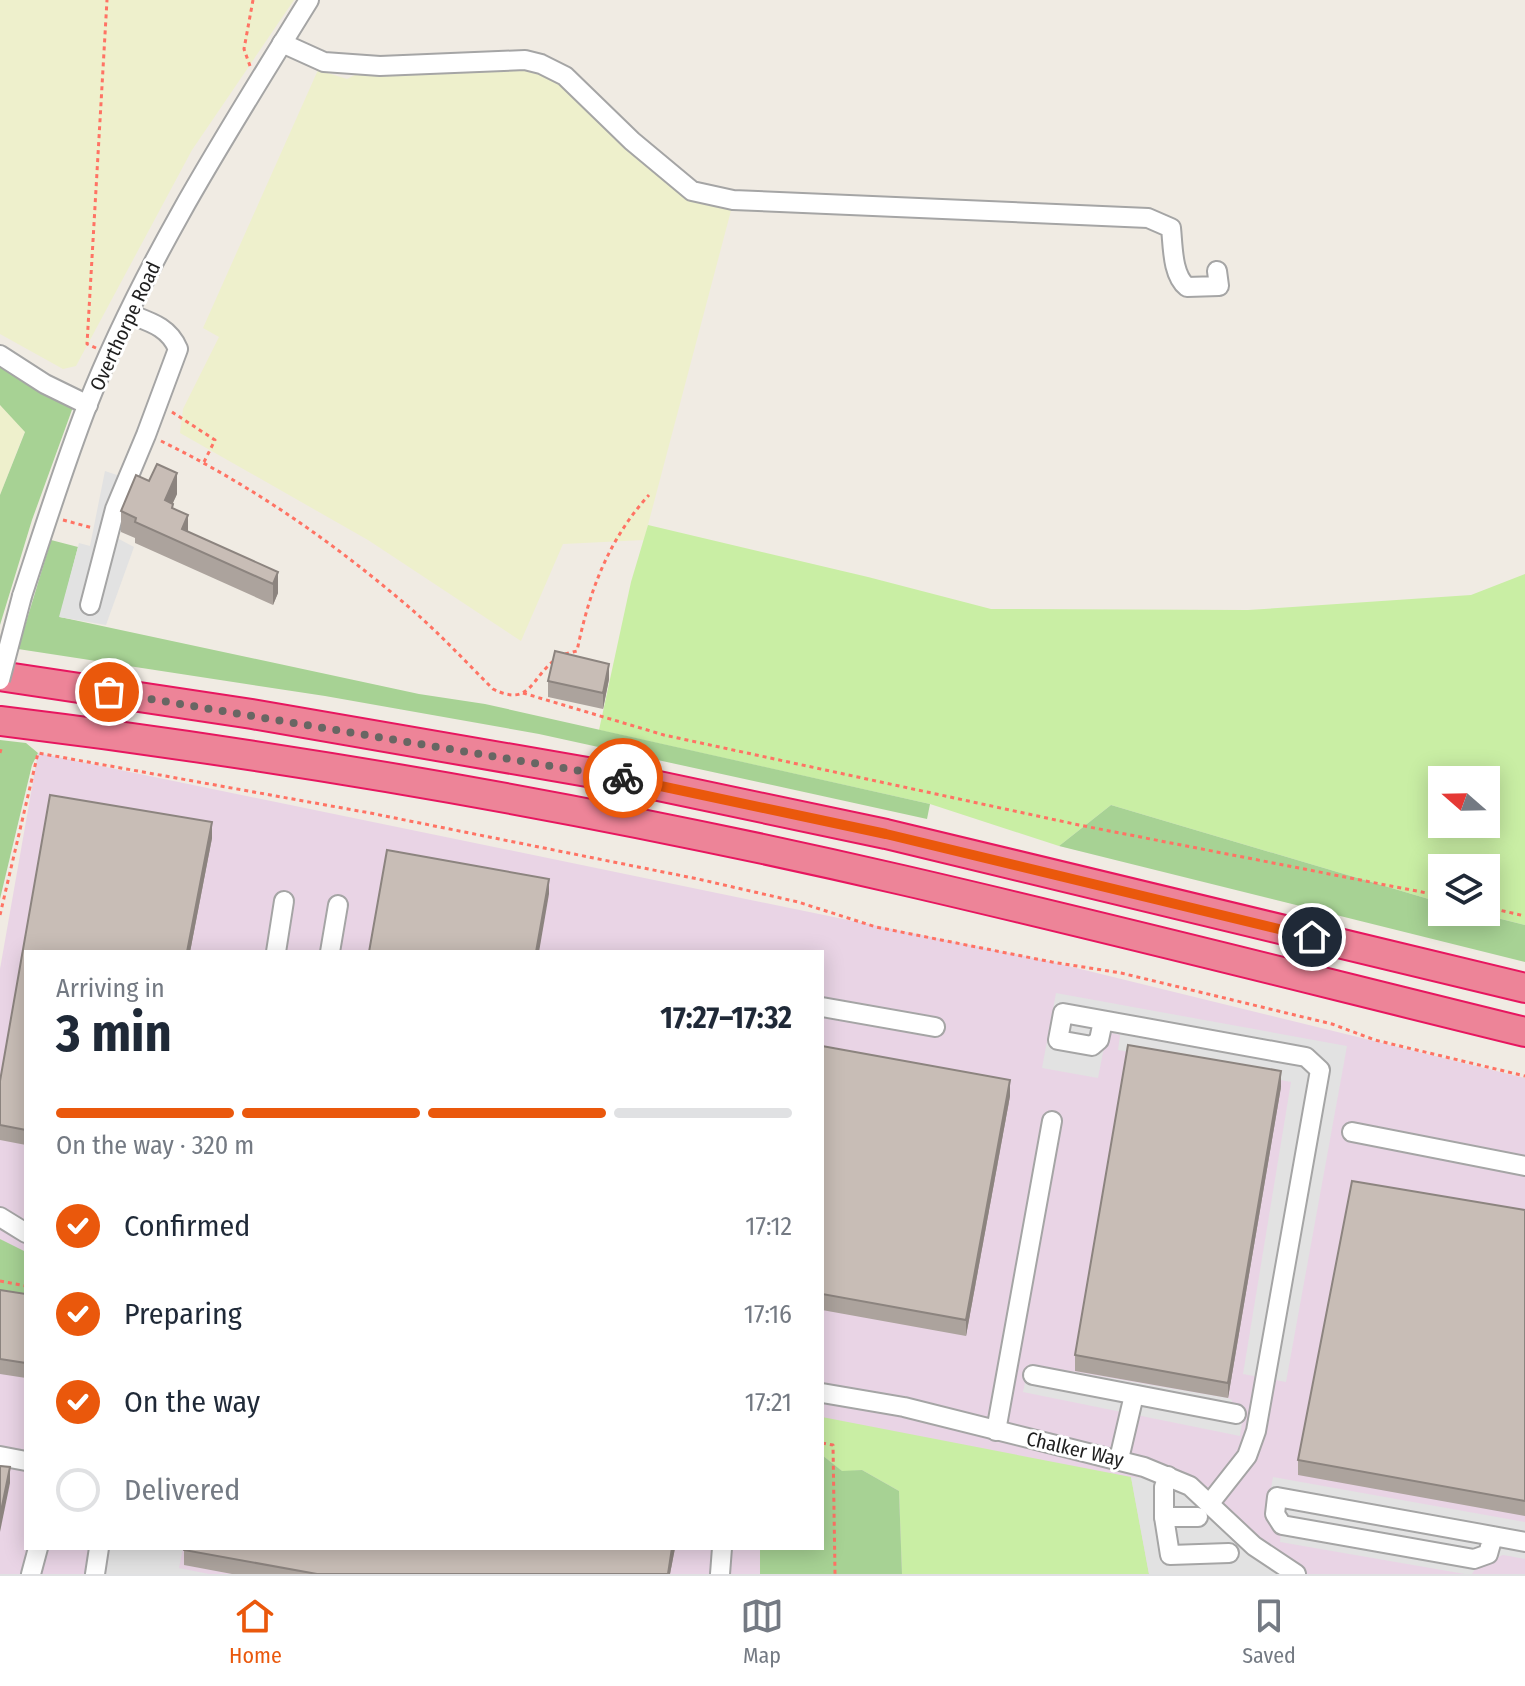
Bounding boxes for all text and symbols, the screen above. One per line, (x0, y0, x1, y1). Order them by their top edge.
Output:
street label: Overthorpe Road (85, 258, 165, 394)
pin (75, 658, 143, 726)
icon: bag (87, 670, 131, 714)
courier (583, 738, 663, 818)
icon: bike (601, 756, 645, 800)
north arrow (1428, 766, 1500, 838)
map controls (1428, 766, 1500, 926)
button: layers (1428, 854, 1500, 926)
pin (1278, 903, 1346, 971)
icon: home (1290, 915, 1334, 959)
text: Arriving in (56, 973, 165, 1004)
text: 17:27–17:32 (660, 1000, 792, 1036)
text: 3 min (56, 1002, 172, 1065)
text: On the way · 320 m (56, 1130, 254, 1161)
icon: check (56, 1204, 100, 1248)
text: Confirmed (124, 1208, 250, 1244)
text: 17:12 (745, 1211, 792, 1242)
icon: check (56, 1292, 100, 1336)
text: Preparing (124, 1296, 242, 1332)
text: 17:16 (744, 1299, 792, 1330)
icon: check (56, 1380, 100, 1424)
text: On the way (124, 1384, 260, 1420)
text: 17:21 (745, 1387, 792, 1418)
street label: Chalker Way (1024, 1426, 1126, 1472)
text: Delivered (124, 1472, 240, 1508)
tab: Home (229, 1594, 282, 1669)
tab: Map (740, 1594, 784, 1669)
tab: Saved (1242, 1594, 1296, 1669)

